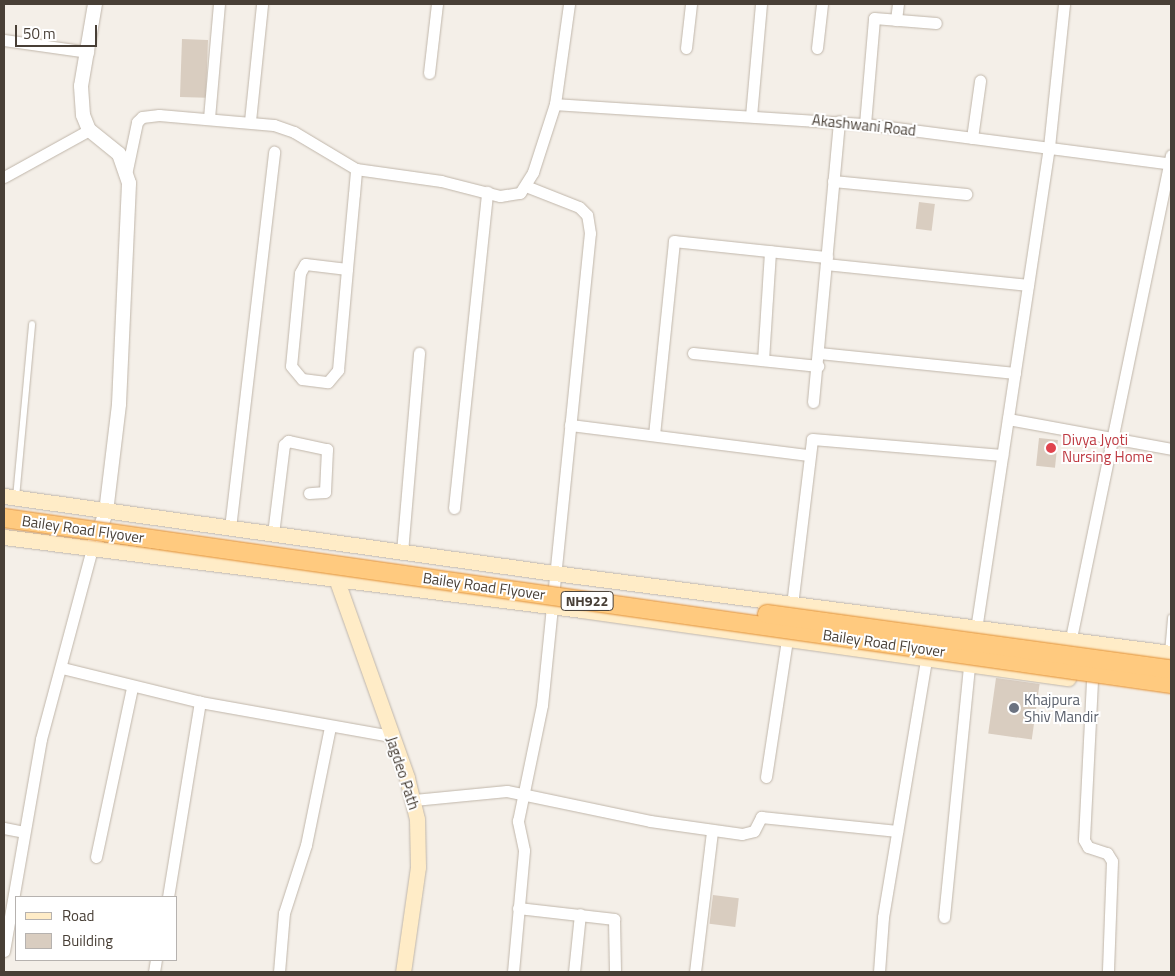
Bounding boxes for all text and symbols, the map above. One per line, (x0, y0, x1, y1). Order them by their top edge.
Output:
scale bar (18, 15, 100, 47)
text: 50 m (23, 22, 56, 45)
street label: Akashwani Road (811, 111, 917, 139)
place label: Divya Jyoti Nursing Home (1062, 430, 1153, 465)
marker: Divya Jyoti Nursing Home (1044, 441, 1058, 455)
street label: Bailey Road Flyover (21, 512, 145, 546)
street label: Bailey Road Flyover (422, 569, 546, 603)
road number: NH922 (560, 590, 614, 612)
street label: Bailey Road Flyover (822, 626, 946, 660)
place label: Khajpura Shiv Mandir (1024, 690, 1099, 725)
marker: Khajpura Shiv Mandir (1008, 702, 1020, 714)
street label: Jagdeo Path (383, 734, 423, 812)
legend (15, 896, 178, 961)
text: Road (62, 904, 94, 927)
text: Building (62, 929, 113, 952)

